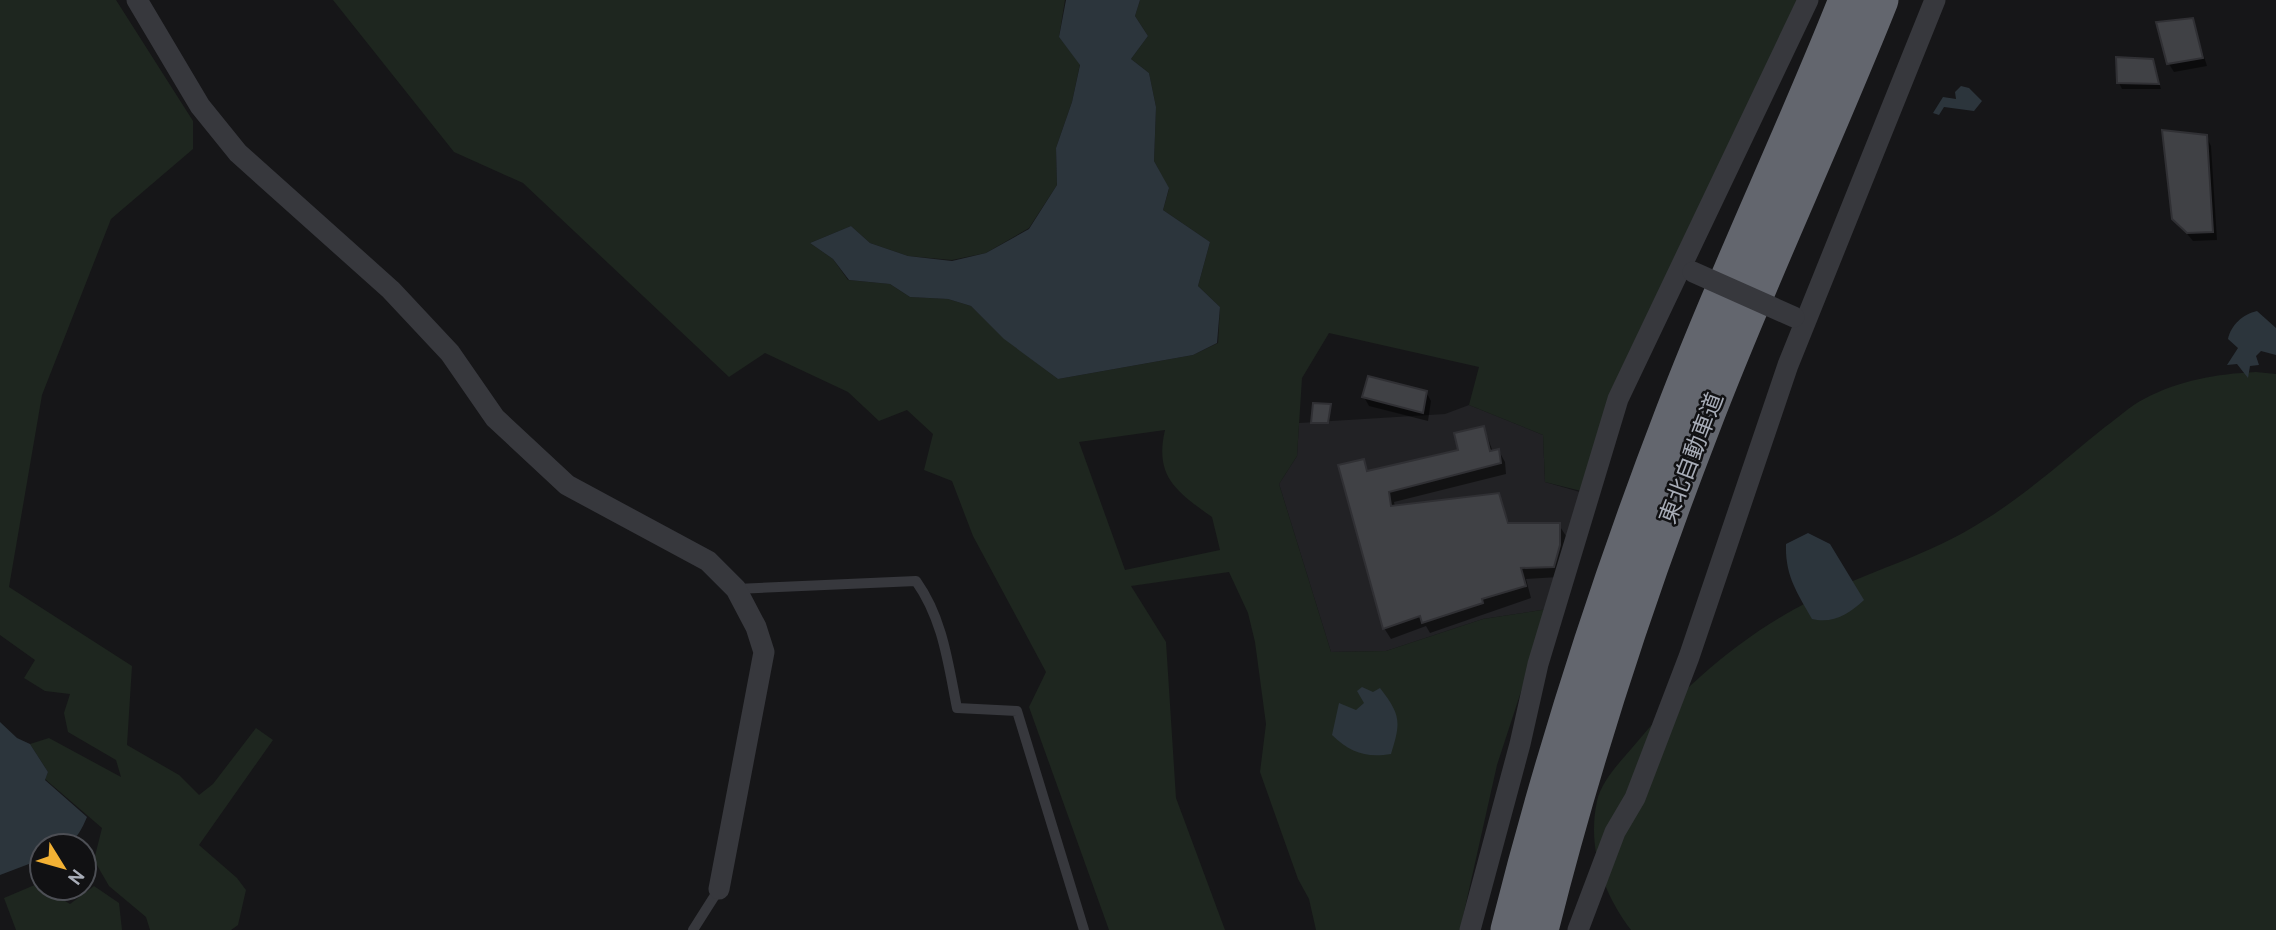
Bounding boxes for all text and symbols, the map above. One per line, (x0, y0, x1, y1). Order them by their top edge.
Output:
street label: 東北自動車道 (1653, 389, 1729, 527)
north arrow (28, 832, 98, 902)
text: N (63, 865, 89, 889)

